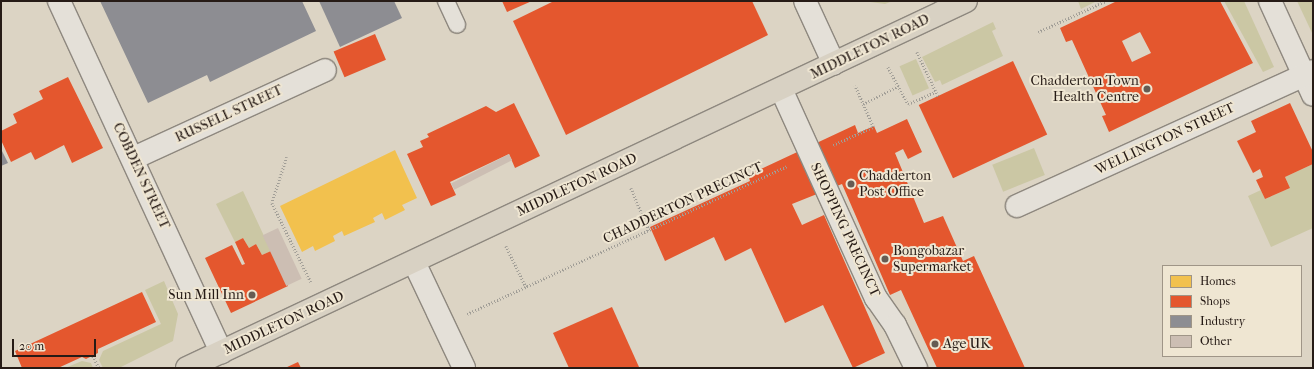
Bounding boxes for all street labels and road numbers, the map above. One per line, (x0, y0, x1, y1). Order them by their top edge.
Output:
street label: MIDDLETON ROAD (808, 11, 932, 83)
street label: RUSSELL STREET (173, 82, 285, 146)
street label: WELLINGTON STREET (1092, 99, 1238, 179)
street label: COBDEN STREET (109, 120, 173, 232)
street label: MIDDLETON ROAD (514, 150, 640, 220)
street label: CHADDERTON PRECINCT (601, 159, 765, 247)
street label: SHOPPING PRECINCT (807, 160, 883, 300)
street label: MIDDLETON ROAD (221, 288, 347, 358)

